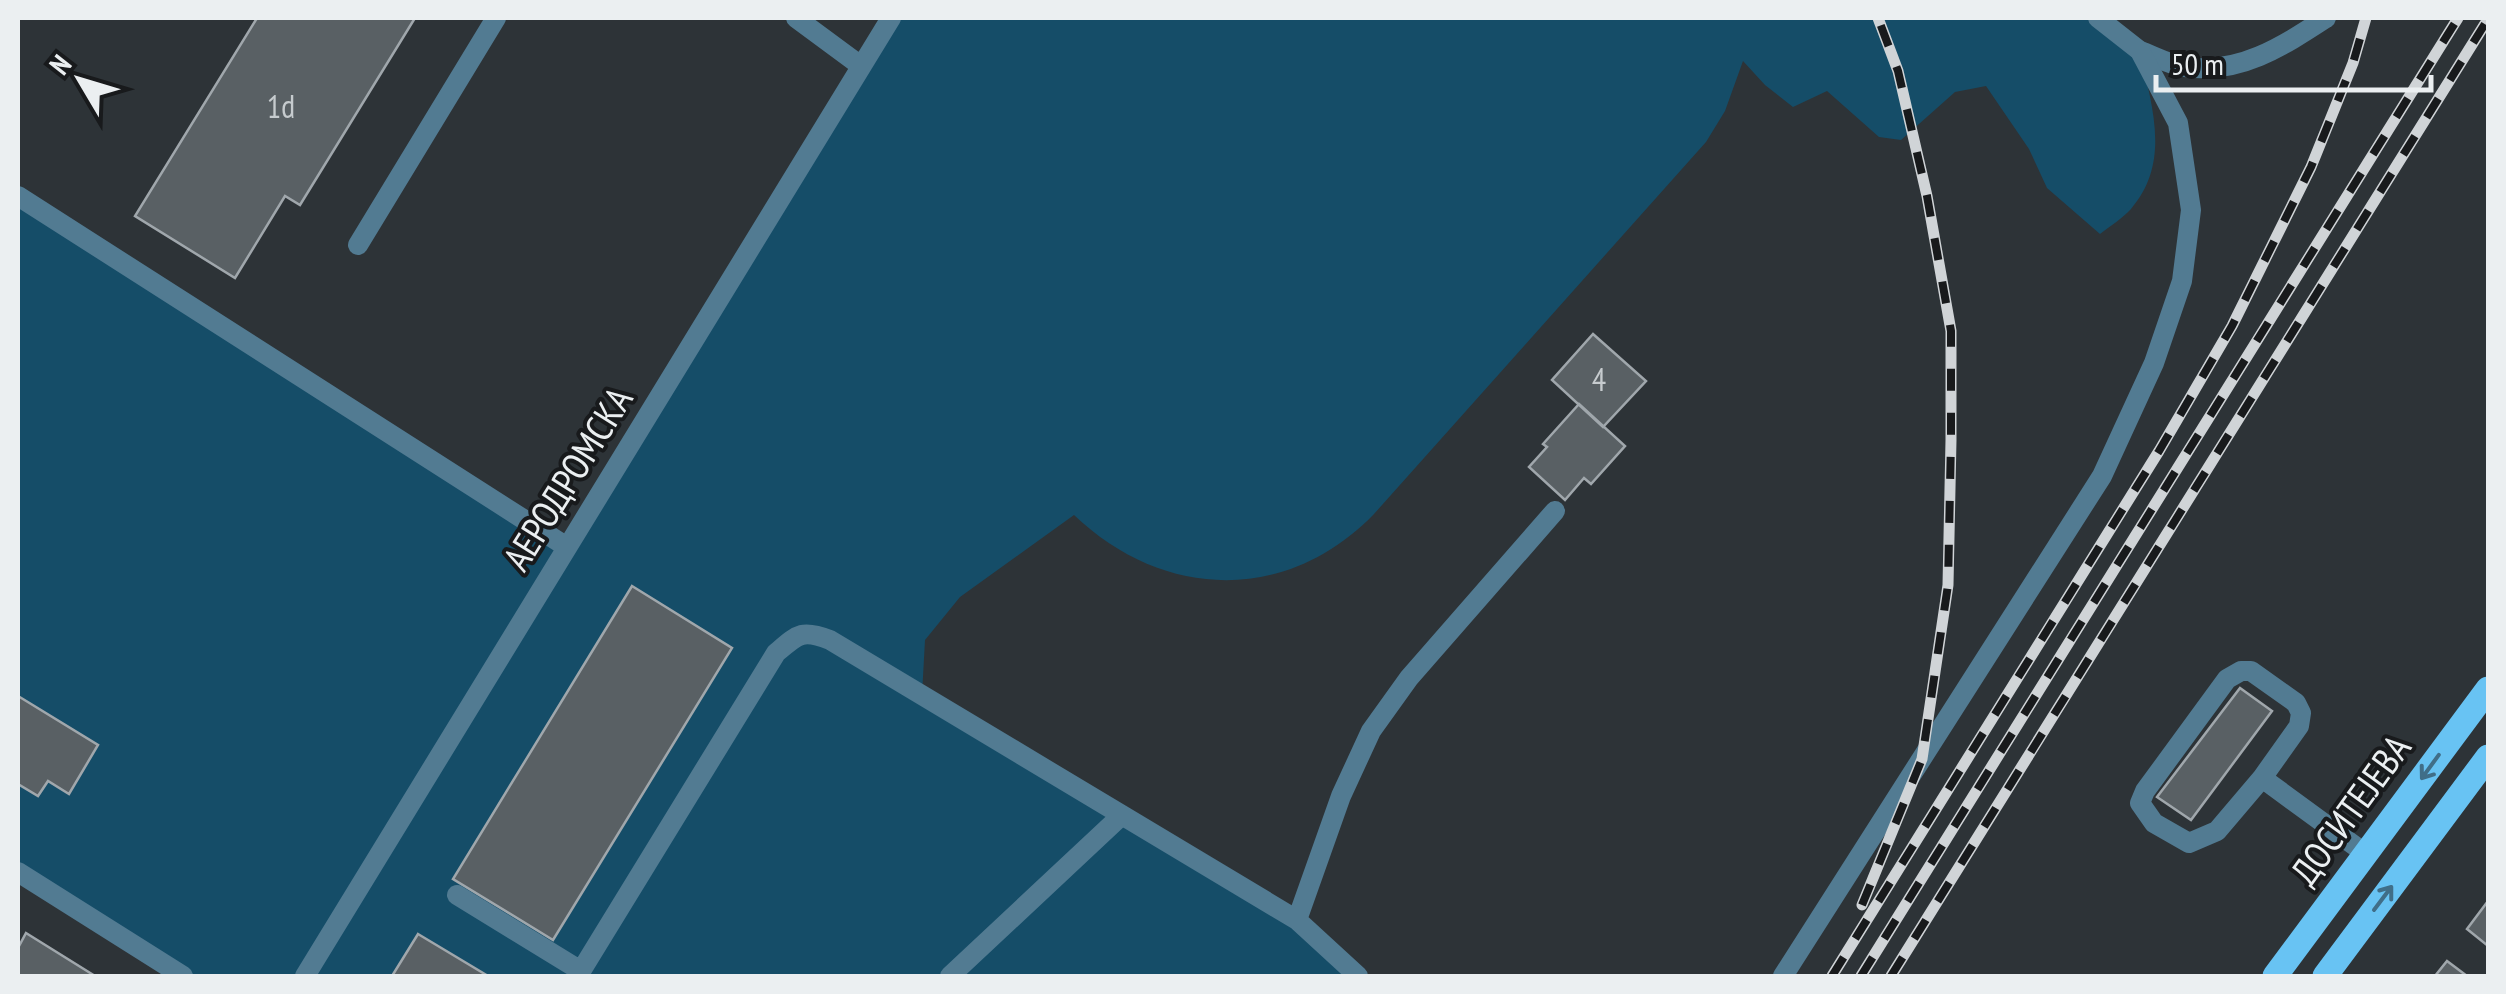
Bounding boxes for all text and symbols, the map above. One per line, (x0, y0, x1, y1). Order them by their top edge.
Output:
north arrow (30, 30, 130, 130)
scale bar (2156, 30, 2431, 92)
text: 50 m (2171, 44, 2224, 83)
text: N (41, 47, 79, 82)
house number: 1d (267, 85, 295, 127)
house number: 4 (1592, 358, 1606, 400)
street label: АЕРОДРОМСКА (491, 377, 642, 579)
street label: ДОСИТЕЈЕВА (2279, 725, 2421, 894)
one-way arrow (2420, 753, 2441, 780)
one-way arrow (2372, 885, 2393, 912)

